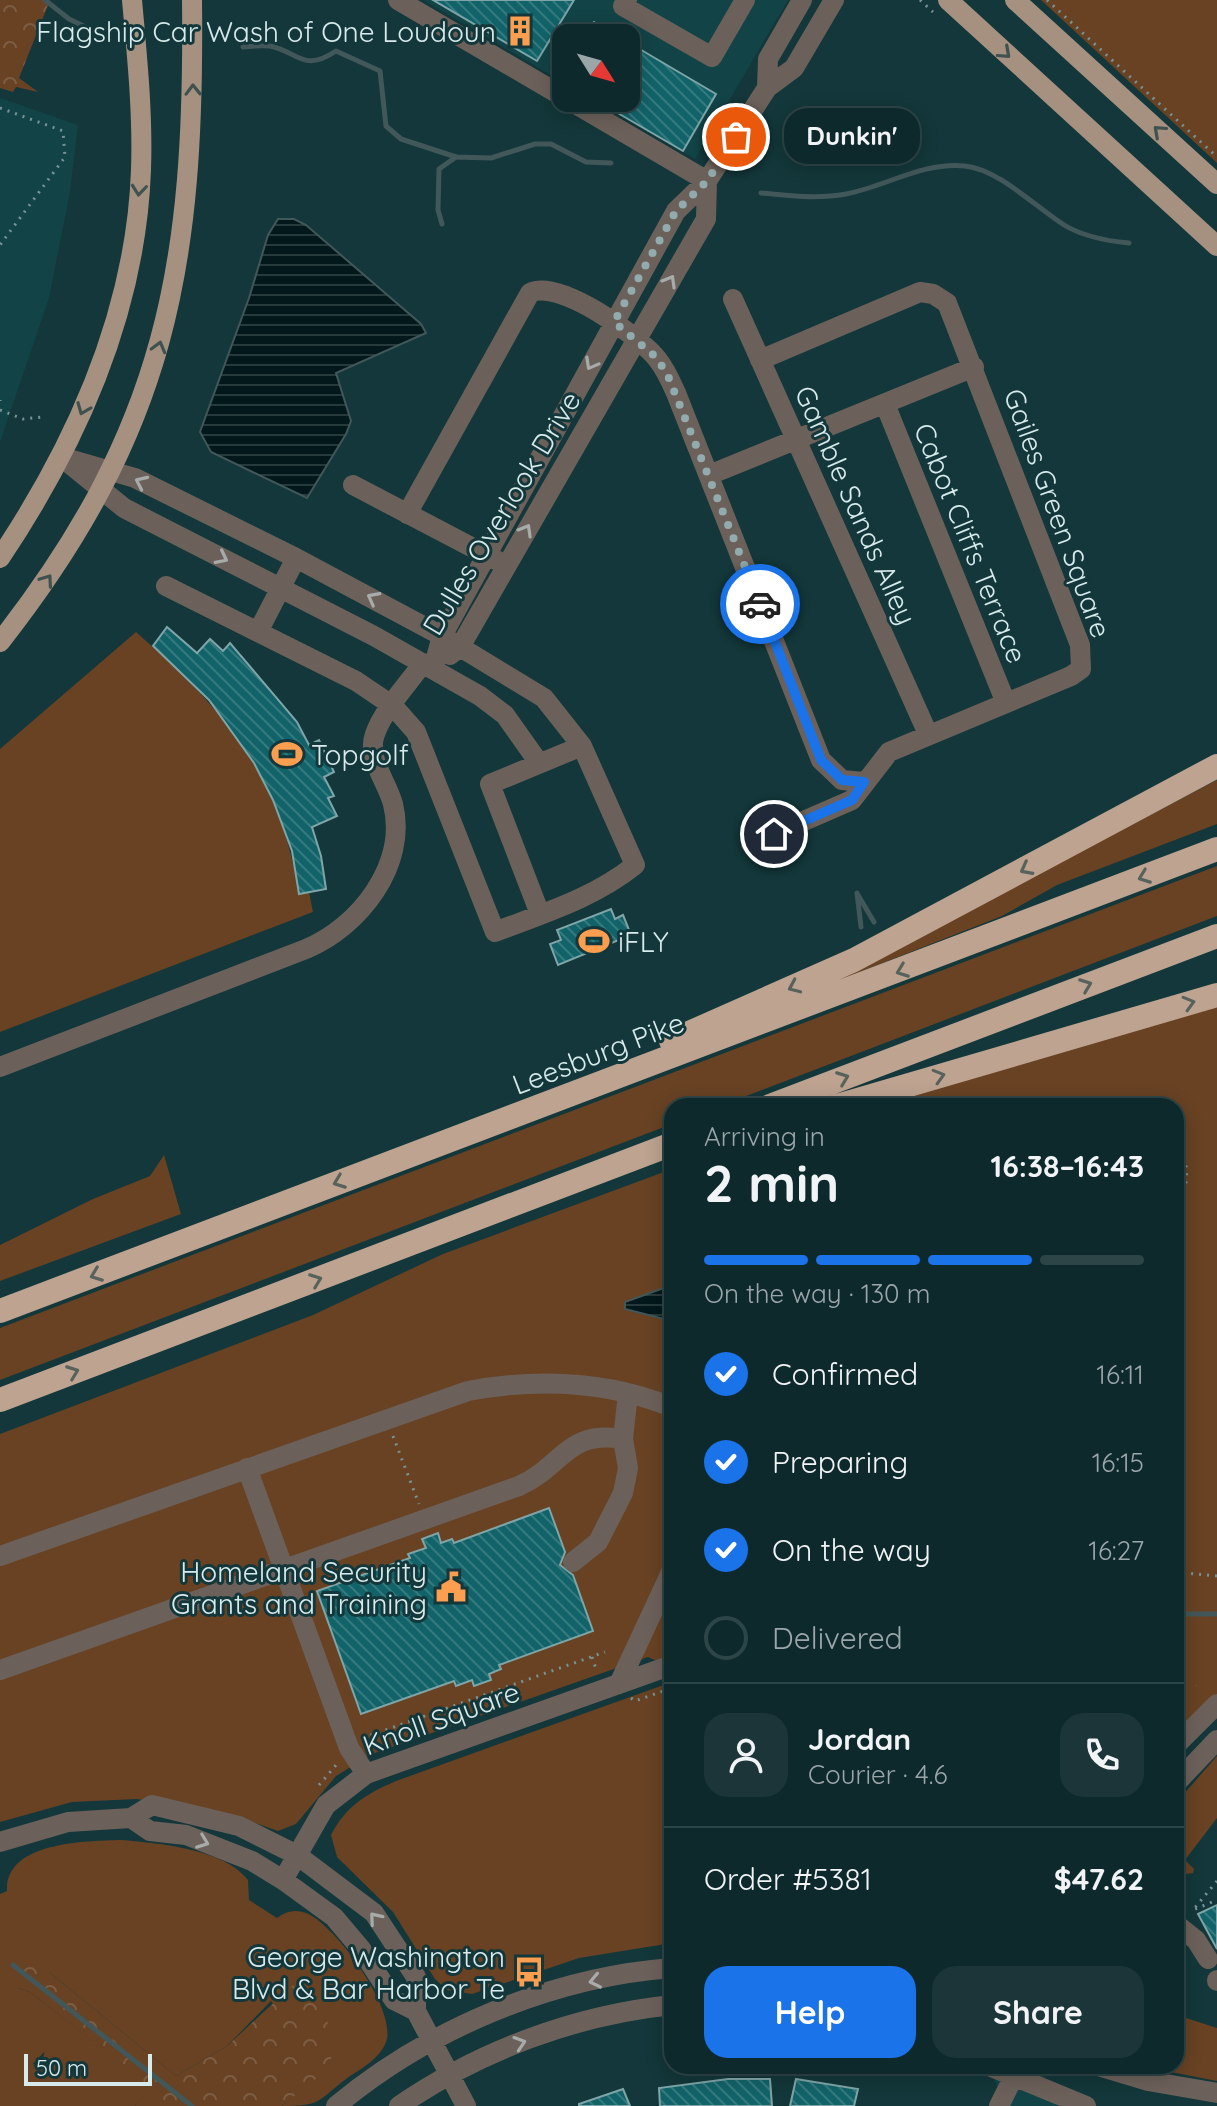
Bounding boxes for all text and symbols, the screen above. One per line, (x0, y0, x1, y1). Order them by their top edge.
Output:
place label: Flagship Car Wash of One Loudoun (36, 14, 496, 49)
building icon: Flagship Car Wash of One Loudoun (503, 14, 537, 48)
north arrow (552, 24, 640, 112)
map controls (552, 24, 640, 112)
one-way arrow (996, 43, 1011, 57)
one-way arrow (184, 83, 202, 96)
pin (702, 103, 770, 171)
callout: Dunkin' (784, 109, 920, 165)
icon: bag (714, 115, 758, 159)
text: Dunkin' (806, 119, 898, 152)
one-way arrow (1154, 127, 1169, 141)
one-way arrow (131, 183, 148, 196)
one-way arrow (660, 275, 676, 290)
one-way arrow (150, 340, 167, 354)
one-way arrow (586, 356, 601, 370)
street label: Gamble Sands Alley (788, 380, 924, 630)
street label: Gailes Green Square (997, 384, 1119, 642)
street label: Dulles Overlook Drive (414, 385, 588, 641)
one-way arrow (76, 401, 93, 415)
street label: Cabot Cliffs Terrace (907, 418, 1035, 668)
one-way arrow (135, 476, 149, 492)
one-way arrow (516, 524, 532, 539)
one-way arrow (213, 548, 228, 563)
courier (720, 564, 800, 644)
one-way arrow (37, 574, 52, 589)
icon: car (738, 582, 782, 626)
one-way arrow (367, 593, 382, 608)
sports icon: Topgolf (270, 737, 304, 771)
place label: Topgolf (311, 737, 409, 772)
pin (740, 800, 808, 868)
icon: home (752, 812, 796, 856)
one-way arrow (1019, 859, 1034, 874)
one-way arrow (1138, 867, 1152, 884)
sports icon: iFLY (577, 924, 611, 958)
place label: iFLY (618, 924, 669, 959)
one-way arrow (895, 961, 909, 978)
one-way arrow (788, 977, 802, 993)
one-way arrow (1078, 978, 1092, 995)
one-way arrow (1181, 996, 1195, 1012)
street label: Leesburg Pike (507, 1004, 689, 1102)
one-way arrow (932, 1069, 946, 1085)
one-way arrow (835, 1071, 849, 1088)
text: Arriving in (704, 1120, 825, 1153)
text: 16:38–16:43 (991, 1147, 1144, 1185)
text: 2 min (704, 1150, 839, 1215)
one-way arrow (333, 1172, 347, 1189)
one-way arrow (90, 1265, 104, 1282)
one-way arrow (308, 1273, 322, 1290)
text: On the way · 130 m (704, 1277, 930, 1310)
icon: check (704, 1352, 748, 1396)
text: Confirmed (772, 1355, 918, 1393)
text: 16:11 (1096, 1358, 1144, 1391)
one-way arrow (65, 1365, 79, 1382)
icon: check (704, 1440, 748, 1484)
text: Preparing (772, 1443, 908, 1481)
text: 16:15 (1092, 1446, 1144, 1479)
icon: check (704, 1528, 748, 1572)
text: On the way (772, 1531, 931, 1569)
text: 16:27 (1088, 1534, 1144, 1567)
place label: Homeland Security Grants and Training (171, 1554, 427, 1621)
public building icon: Homeland Security Grants and Training (434, 1570, 468, 1604)
text: Delivered (772, 1619, 903, 1657)
street label: Knoll Square (358, 1674, 524, 1762)
button: person (704, 1713, 788, 1797)
button: phone (1060, 1713, 1144, 1797)
text: Jordan (808, 1720, 911, 1758)
text: Courier · 4.6 (808, 1758, 947, 1791)
one-way arrow (195, 1832, 209, 1849)
text: Order #5381 (704, 1860, 872, 1898)
text: $47.62 (1054, 1860, 1144, 1898)
one-way arrow (370, 1913, 385, 1927)
place label: George Washington Blvd & Bar Harbor Te (232, 1939, 505, 2006)
bus stop icon: George Washington Blvd & Bar Harbor Te (512, 1955, 546, 1989)
button: Help (704, 1966, 916, 2058)
button: Share (932, 1966, 1144, 2058)
one-way arrow (589, 1972, 602, 1989)
one-way arrow (512, 2036, 526, 2052)
scale bar (24, 2050, 152, 2086)
text: 50 m (36, 2054, 87, 2082)

